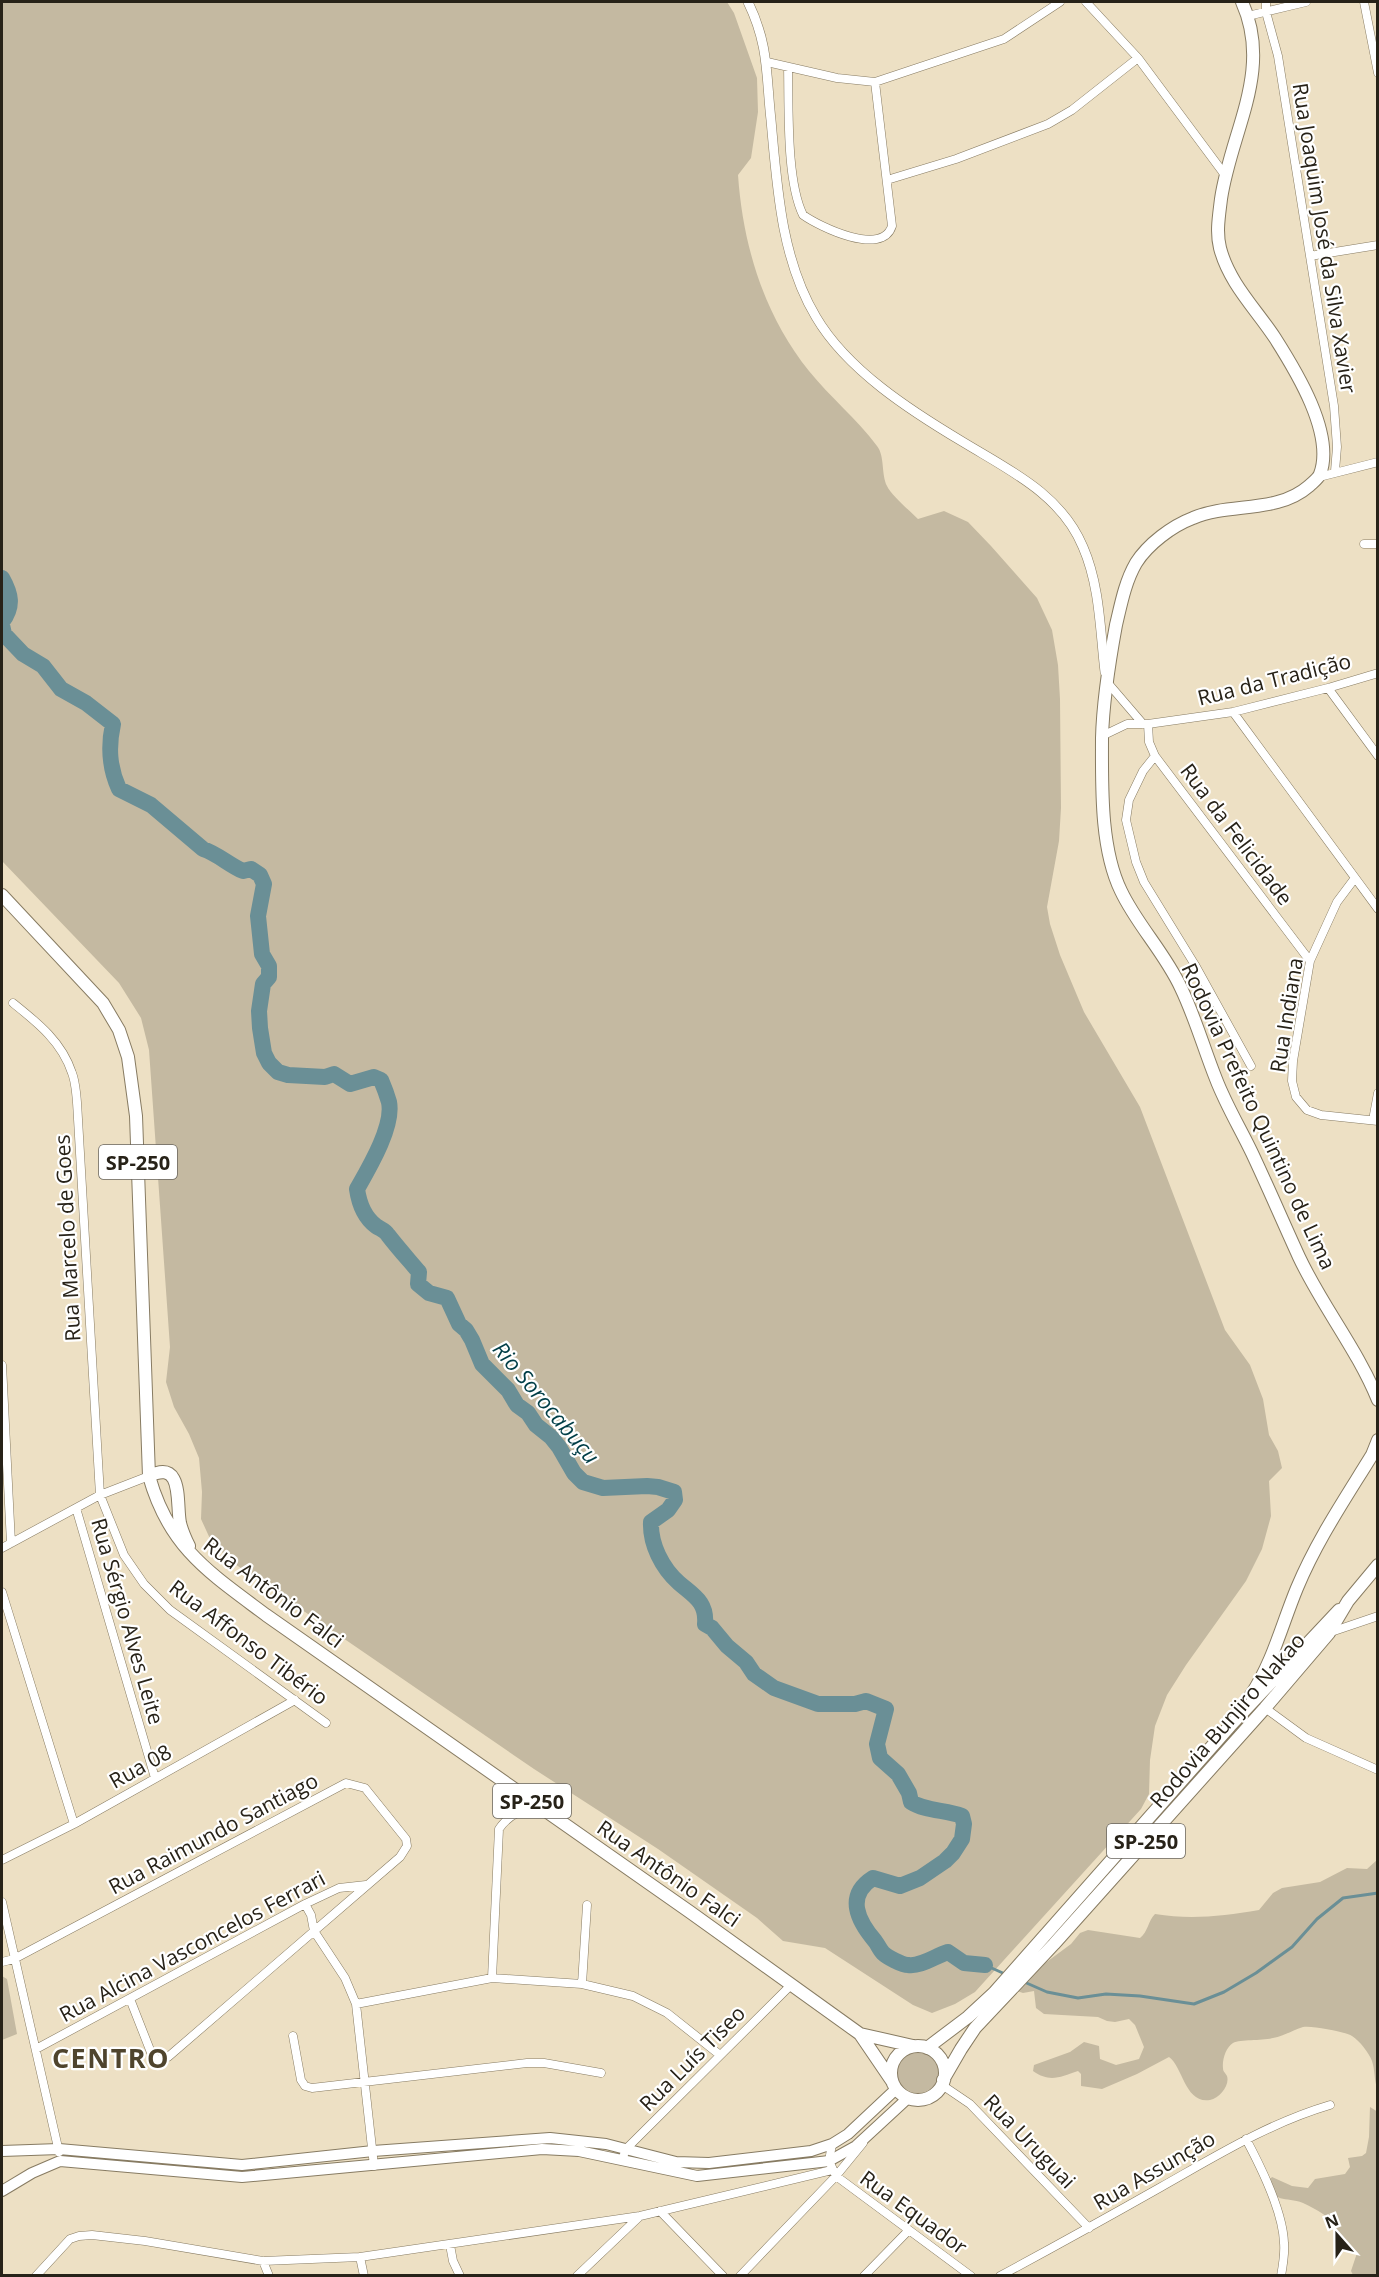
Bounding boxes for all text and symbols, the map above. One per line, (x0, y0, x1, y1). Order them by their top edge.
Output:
street label: Rua Joaquim José da Silva Xavier (1287, 81, 1363, 396)
street label: Rua da Tradição (1194, 646, 1354, 712)
street label: Rua da Felicidade (1174, 757, 1300, 911)
street label: Rua Indiana (1263, 955, 1309, 1075)
street label: Rodovia Prefeito Quintino de Lima (1175, 958, 1343, 1274)
street label: Rua Marcelo de Goes (48, 1134, 86, 1342)
road number: SP-250 (99, 1145, 177, 1179)
water label: Rio Sorocabuçu (487, 1334, 607, 1470)
street label: Rua Sérgio Alves Leite (85, 1515, 171, 1727)
street label: Rua Antônio Falci (198, 1530, 350, 1654)
street label: Rua Affonso Tibério (164, 1573, 334, 1711)
street label: Rodovia Bunjiro Nakao (1143, 1627, 1311, 1813)
street label: Rua 08 (104, 1738, 176, 1794)
street label: Rua Raimundo Santiago (103, 1766, 323, 1900)
road number: SP-250 (493, 1784, 571, 1818)
street label: Rua Antônio Falci (592, 1813, 746, 1933)
road number: SP-250 (1107, 1824, 1185, 1858)
street label: Rua Alcina Vasconcelos Ferrari (54, 1864, 330, 2028)
street label: Rua Luís Tiseo (633, 1999, 751, 2117)
district label: CENTRO (52, 2039, 170, 2076)
street label: Rua Uruguai (978, 2088, 1082, 2194)
street label: Rua Assunção (1088, 2124, 1220, 2216)
street label: Rua Equador (855, 2164, 974, 2261)
north arrow (1307, 2205, 1367, 2265)
text: N (1322, 2208, 1342, 2234)

